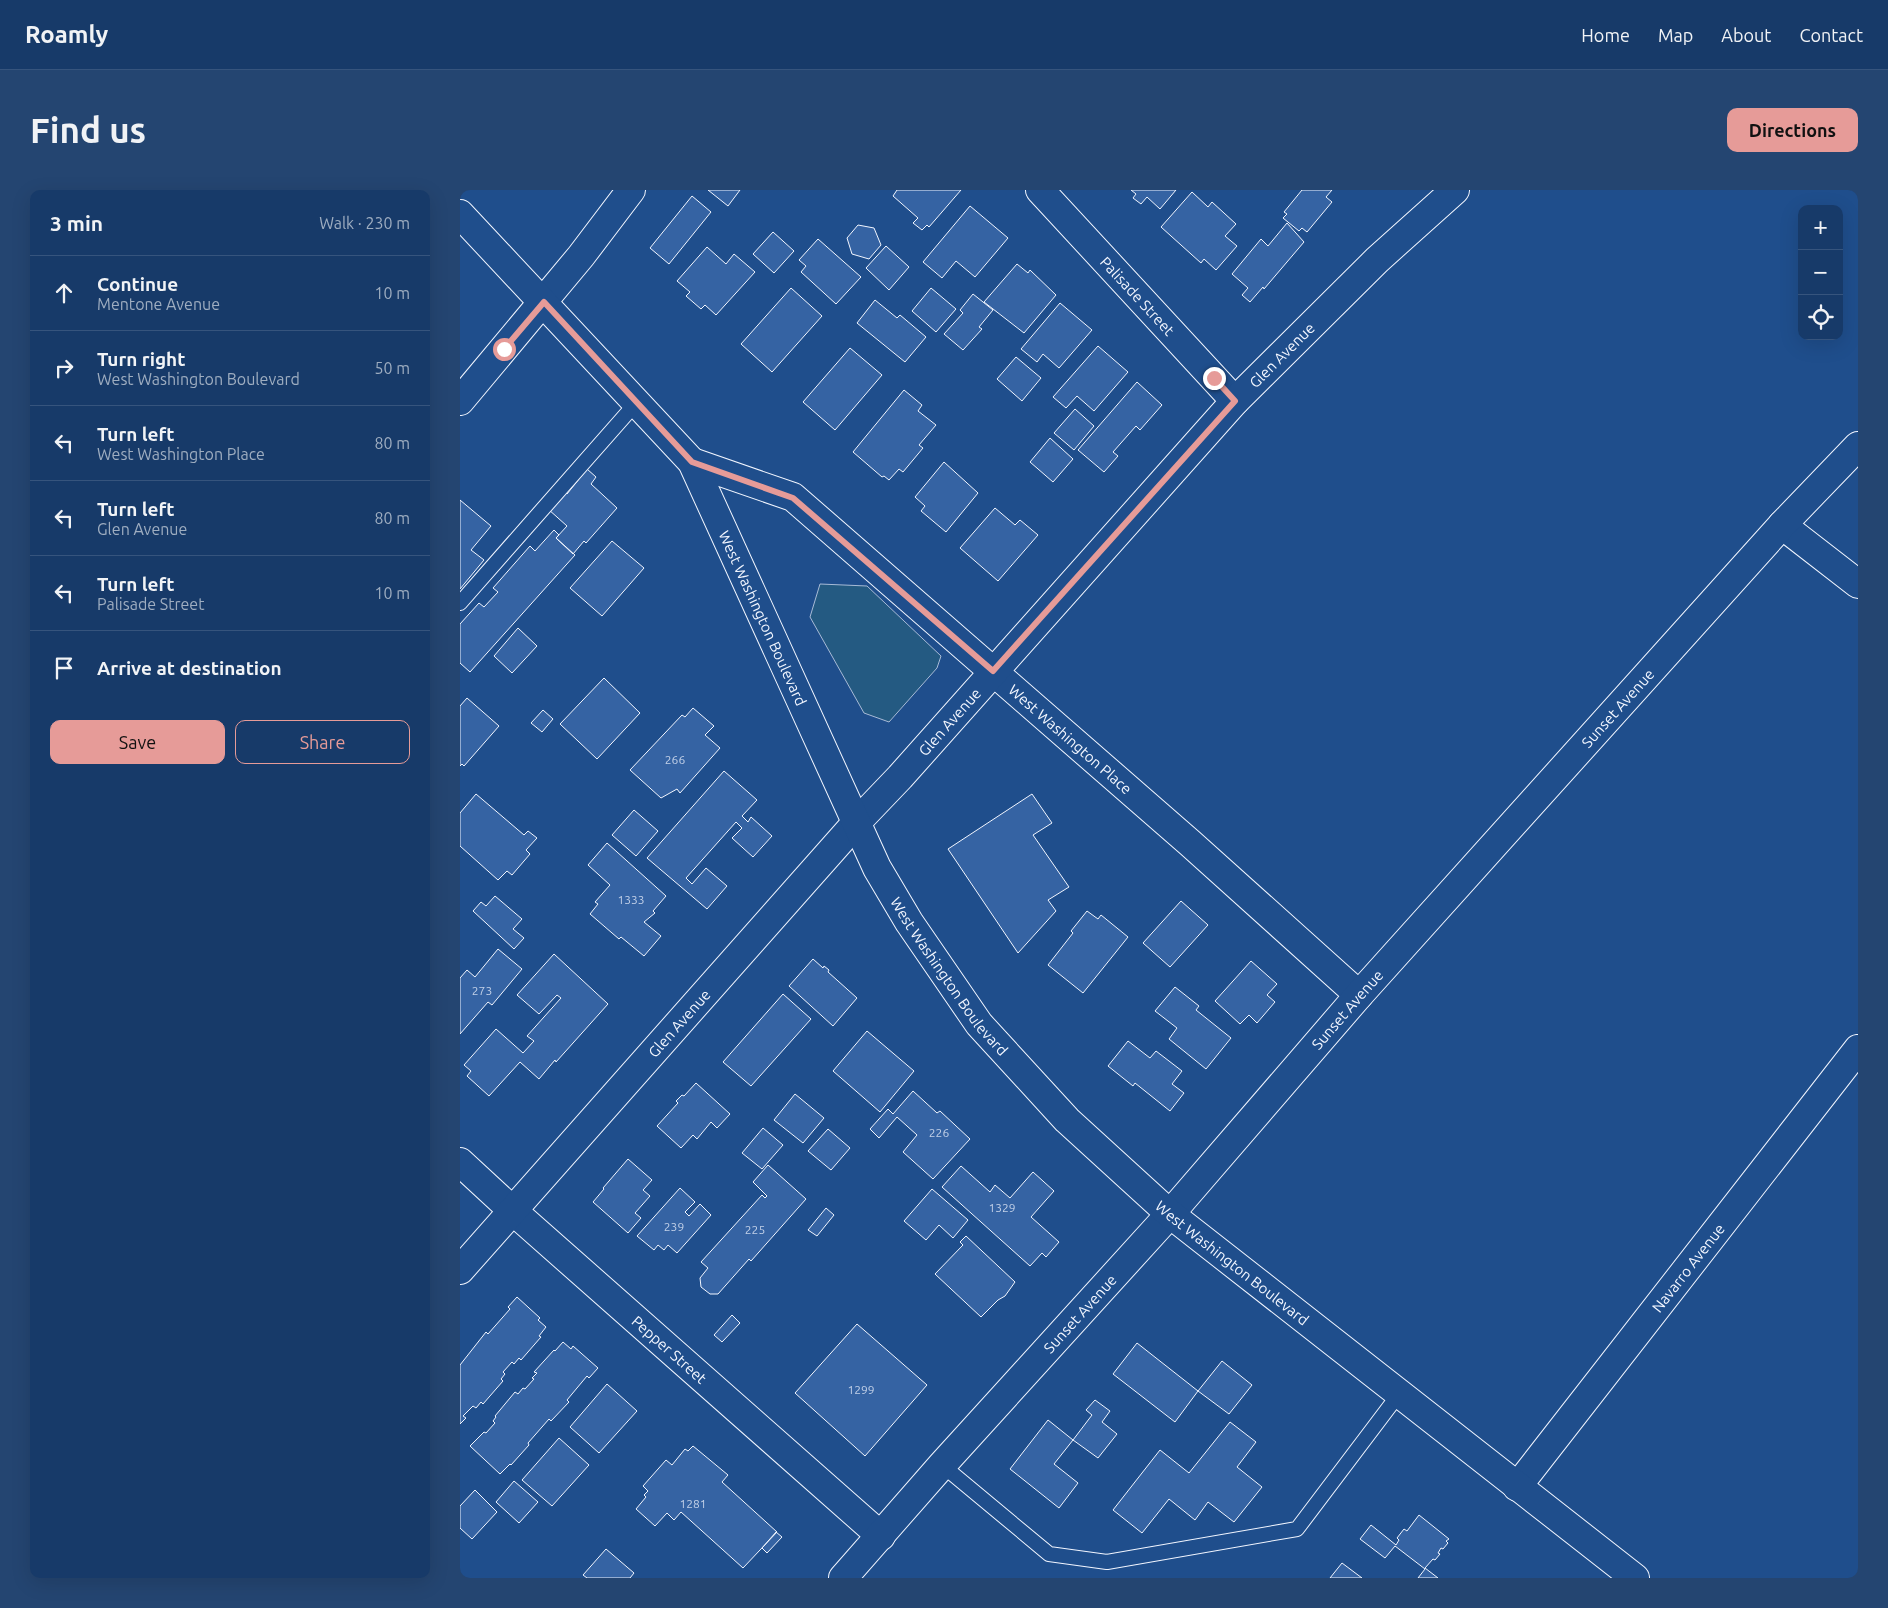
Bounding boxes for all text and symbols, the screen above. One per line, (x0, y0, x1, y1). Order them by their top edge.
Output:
text: Roamly (25, 21, 108, 48)
text: Home (1581, 25, 1630, 45)
text: Map (1658, 25, 1693, 45)
text: About (1721, 25, 1771, 45)
text: Contact (1799, 25, 1863, 45)
button: Directions (1727, 108, 1858, 152)
text: Find us (30, 110, 146, 150)
map controls (1798, 205, 1843, 340)
button: + (1798, 205, 1843, 250)
text: 3 min (50, 211, 103, 235)
text: Walk · 230 m (319, 214, 410, 232)
button: − (1798, 250, 1843, 295)
street label: Palisade Street (1097, 253, 1178, 339)
text: Continue (97, 273, 178, 295)
icon: ahead (50, 279, 78, 307)
text: 10 m (374, 284, 410, 302)
text: Mentone Avenue (97, 295, 220, 313)
button: locate (1798, 295, 1843, 340)
street label: Glen Avenue (1245, 319, 1318, 391)
route start (493, 338, 516, 361)
text: Turn right (97, 348, 185, 370)
icon: right (50, 354, 78, 382)
text: 50 m (374, 359, 410, 377)
route end (1203, 367, 1226, 390)
text: West Washington Boulevard (97, 370, 300, 388)
text: Turn left (97, 423, 175, 445)
icon: left (50, 429, 78, 457)
text: 80 m (374, 434, 410, 452)
text: West Washington Place (97, 445, 265, 463)
text: Turn left (97, 498, 175, 520)
icon: left (50, 504, 78, 532)
text: 80 m (374, 509, 410, 527)
text: Glen Avenue (97, 520, 187, 538)
street label: West Washington Boulevard (716, 528, 810, 708)
text: Turn left (97, 573, 175, 595)
icon: left (50, 579, 78, 607)
text: 10 m (374, 584, 410, 602)
text: Palisade Street (97, 595, 204, 613)
icon: arrive (50, 654, 78, 682)
text: Arrive at destination (97, 657, 282, 679)
street label: Sunset Avenue (1578, 665, 1657, 751)
street label: West Washington Place (1006, 681, 1136, 797)
street label: Glen Avenue (915, 684, 984, 759)
button: Save (50, 720, 225, 764)
button: Share (235, 720, 410, 764)
house number: 266 (665, 753, 685, 766)
house number: 1333 (617, 893, 645, 906)
street label: West Washington Boulevard (888, 894, 1012, 1058)
street label: Sunset Avenue (1308, 966, 1386, 1052)
house number: 273 (472, 984, 492, 997)
street label: Glen Avenue (644, 986, 713, 1060)
house number: 226 (929, 1126, 949, 1139)
street label: West Washington Boulevard (1152, 1197, 1312, 1328)
house number: 1329 (988, 1201, 1016, 1214)
house number: 239 (664, 1220, 684, 1233)
street label: Navarro Avenue (1648, 1220, 1728, 1315)
house number: 225 (745, 1223, 765, 1236)
street label: Sunset Avenue (1040, 1271, 1120, 1356)
street label: Pepper Street (629, 1312, 710, 1387)
house number: 1299 (847, 1383, 875, 1396)
house number: 1281 (679, 1497, 707, 1510)

